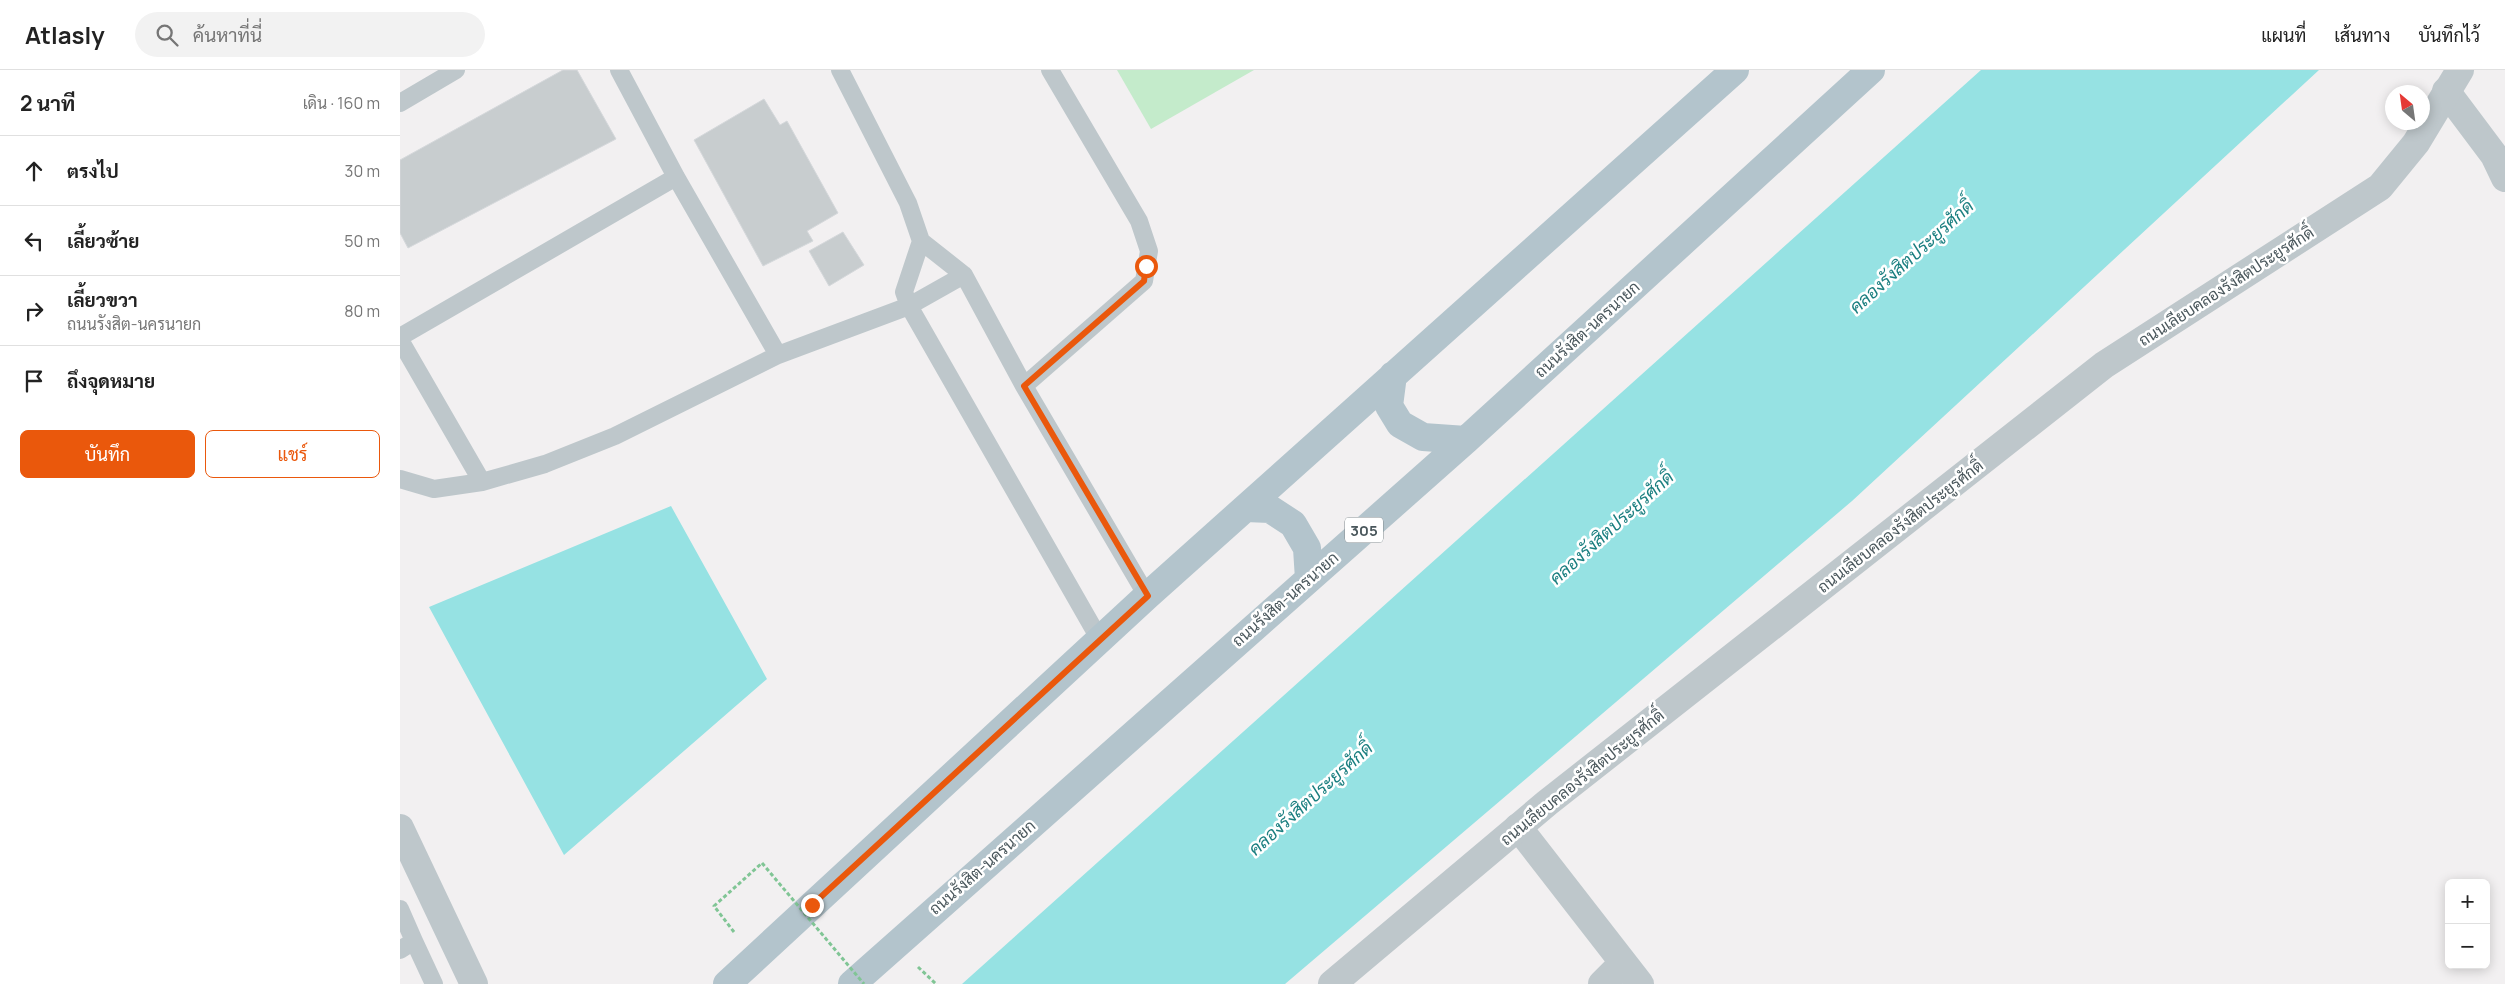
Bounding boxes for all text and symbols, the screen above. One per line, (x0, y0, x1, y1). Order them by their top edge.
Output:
search box (135, 12, 485, 57)
text: Atlasly (25, 18, 105, 51)
icon: search (153, 21, 181, 49)
text: ค้นหาที่นี่ (193, 22, 262, 48)
text: แผนที่ (2261, 23, 2306, 47)
text: เส้นทาง (2334, 23, 2390, 47)
text: บันทึกไว้ (2418, 23, 2480, 47)
north arrow (2385, 85, 2430, 130)
text: 2 นาที (20, 89, 75, 117)
text: เดิน · 160 m (303, 92, 380, 114)
icon: ahead (20, 157, 48, 185)
text: ตรงไป (67, 158, 119, 184)
text: 30 m (345, 160, 380, 182)
water label: คลองรังสิตประยูรศักดิ์ (1842, 189, 1982, 320)
street label: ถนนเลียบคลองรังสิตประยูรศักดิ์ (2132, 218, 2318, 352)
icon: left (20, 227, 48, 255)
text: เลี้ยวซ้าย (67, 228, 139, 254)
text: 50 m (344, 230, 380, 252)
route start (1135, 255, 1158, 278)
street label: ถนนรังสิต-นครนายก (1530, 276, 1644, 382)
text: เลี้ยวขวา (67, 287, 138, 313)
icon: right (20, 297, 48, 325)
text: 80 m (344, 300, 380, 322)
text: ถนนรังสิต-นครนายก (67, 313, 201, 335)
icon: arrive (20, 367, 48, 395)
text: ถึงจุดหมาย (67, 368, 155, 394)
button: บันทึก (20, 430, 195, 478)
button: แชร์ (205, 430, 380, 478)
street label: ถนนเลียบคลองรังสิตประยูรศักดิ์ (1810, 452, 1988, 599)
water label: คลองรังสิตประยูรศักดิ์ (1542, 460, 1682, 591)
road number: 305 (1345, 518, 1383, 542)
street label: ถนนรังสิต-นครนายก (1227, 547, 1343, 651)
street label: ถนนเลียบคลองรังสิตประยูรศักดิ์ (1493, 701, 1669, 851)
water label: คลองรังสิตประยูรศักดิ์ (1241, 731, 1381, 862)
street label: ถนนรังสิต-นครนายก (924, 815, 1040, 919)
map controls (2445, 879, 2490, 969)
button: + (2445, 879, 2490, 924)
route end (801, 894, 824, 917)
button: − (2445, 924, 2490, 969)

